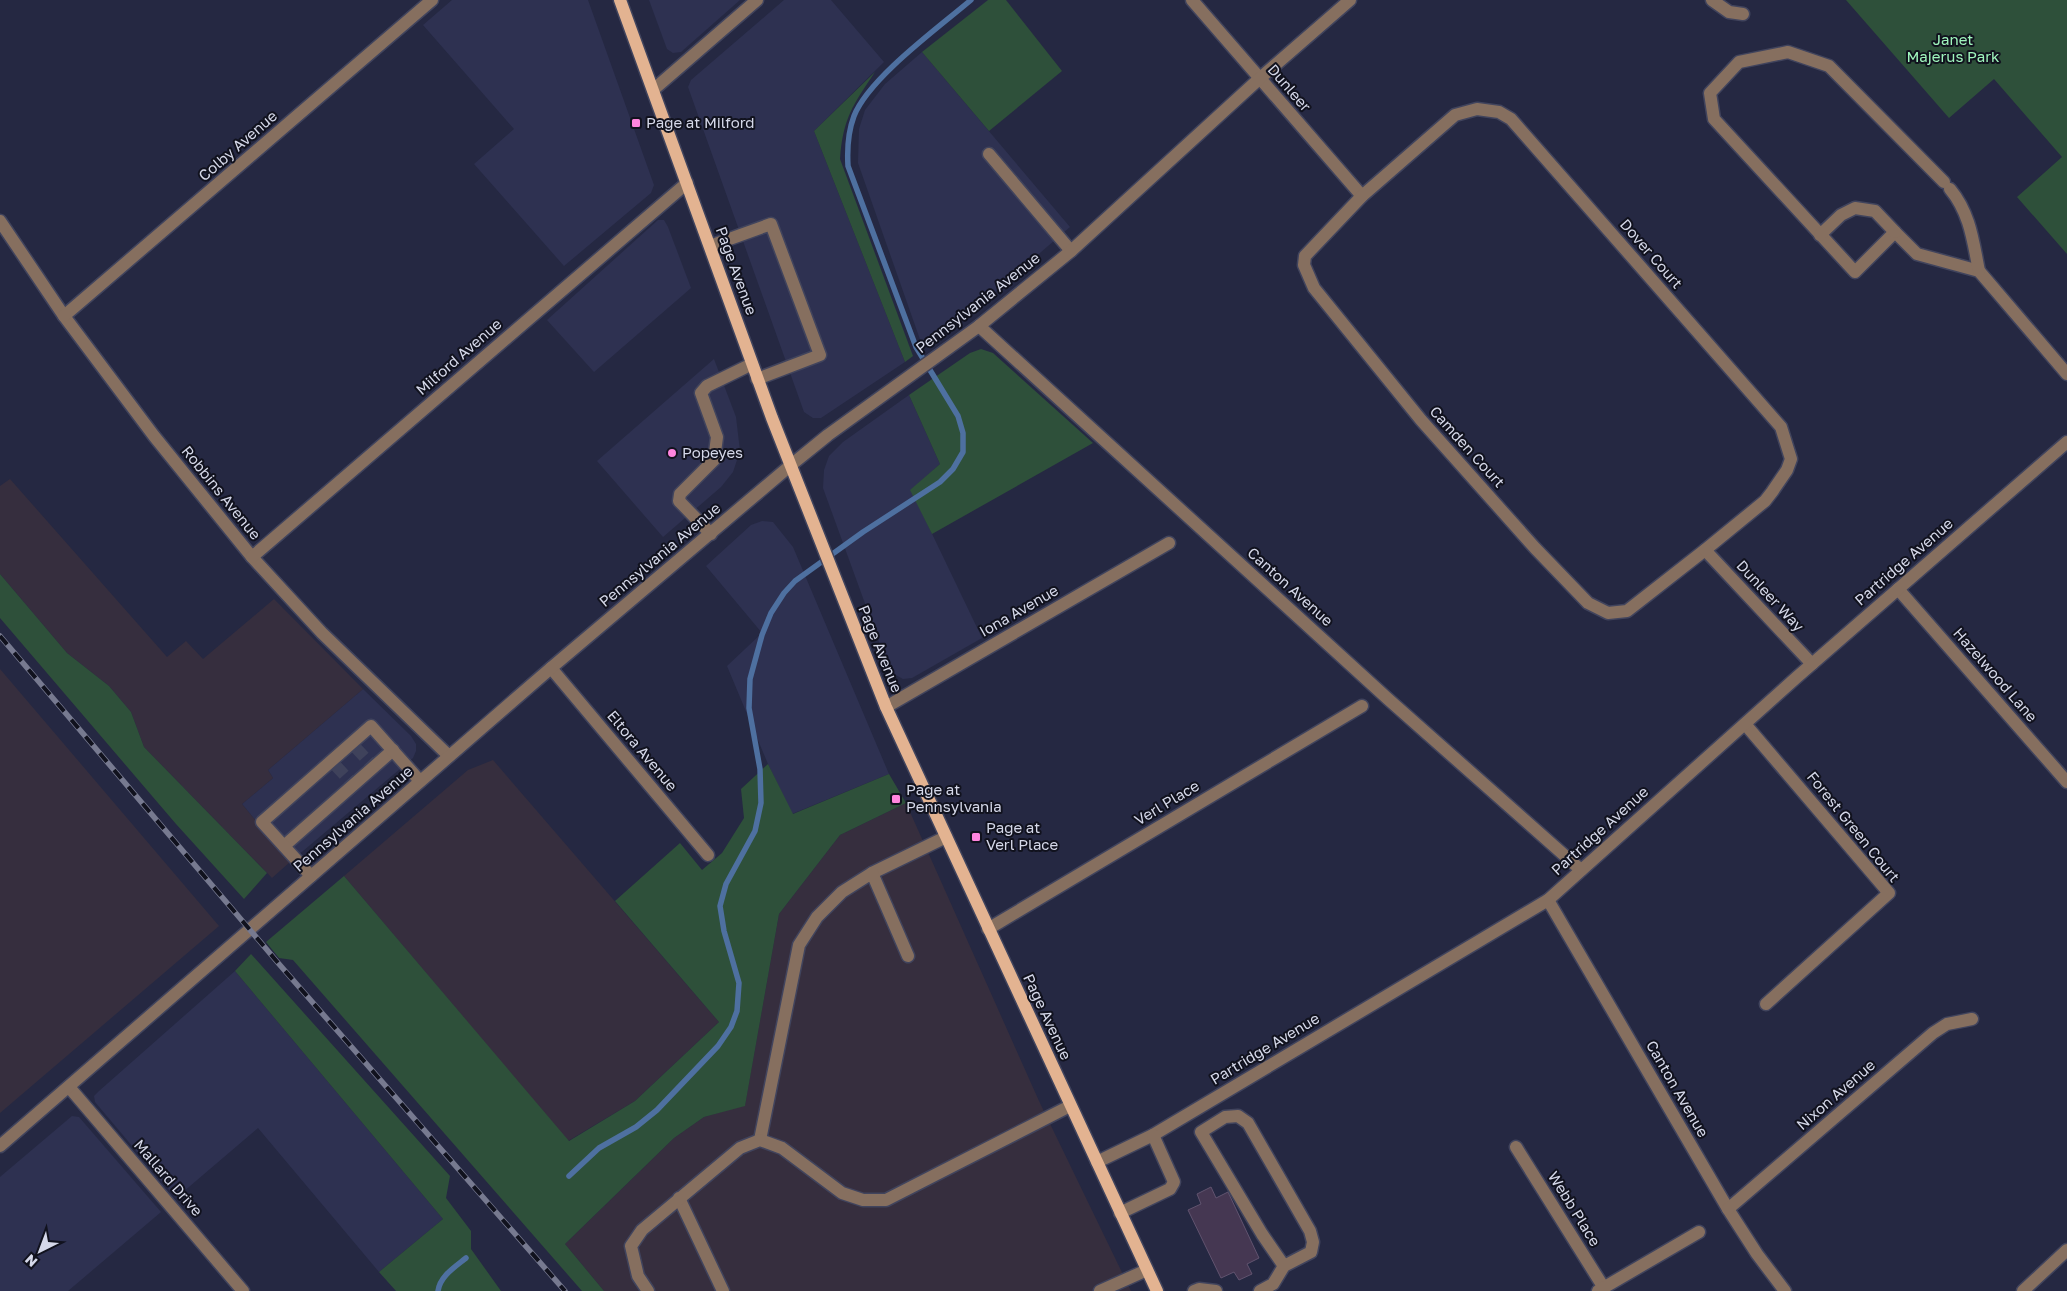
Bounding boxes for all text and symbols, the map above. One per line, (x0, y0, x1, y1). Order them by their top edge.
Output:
park label: Janet Majerus Park (1906, 30, 2000, 65)
street label: Dunleer (1264, 60, 1315, 115)
street label: Colby Avenue (194, 106, 280, 184)
place label: Page at Milford (646, 113, 755, 131)
marker: Page at Milford (630, 117, 642, 129)
street label: Dover Court (1617, 215, 1687, 292)
street label: Page Avenue (713, 224, 761, 318)
street label: Pennsylvania Avenue (912, 248, 1043, 356)
street label: Milford Avenue (412, 314, 505, 398)
street label: Camden Court (1427, 402, 1509, 491)
street label: Robbins Avenue (178, 442, 265, 543)
place label: Popeyes (682, 443, 743, 461)
marker: Popeyes (666, 447, 678, 459)
street label: Pennsylvania Avenue (595, 498, 724, 610)
street label: Partridge Avenue (1851, 514, 1956, 609)
street label: Canton Avenue (1244, 543, 1337, 630)
street label: Dunleer Way (1733, 556, 1809, 635)
street label: Iona Avenue (976, 580, 1061, 640)
street label: Page Avenue (855, 602, 907, 695)
street label: Hazelwood Lane (1950, 624, 2042, 725)
street label: Eltora Avenue (604, 706, 682, 794)
street label: Pennsylvania Avenue (289, 761, 416, 875)
street label: Forest Green Court (1804, 767, 1904, 885)
street label: Verl Place (1131, 776, 1202, 828)
place label: Page at Pennsylvania (906, 780, 1002, 815)
street label: Partridge Avenue (1547, 782, 1652, 878)
marker: Page at Pennsylvania (890, 793, 902, 805)
place label: Page at Verl Place (986, 818, 1059, 853)
marker: Page at Verl Place (970, 831, 982, 843)
street label: Page Avenue (1020, 971, 1076, 1063)
street label: Partridge Avenue (1207, 1008, 1323, 1088)
street label: Canton Avenue (1643, 1037, 1713, 1140)
street label: Nixon Avenue (1792, 1055, 1879, 1133)
street label: Mallard Drive (131, 1135, 207, 1219)
street label: Webb Place (1545, 1168, 1605, 1249)
north arrow (15, 1226, 65, 1276)
text: N (21, 1251, 41, 1271)

